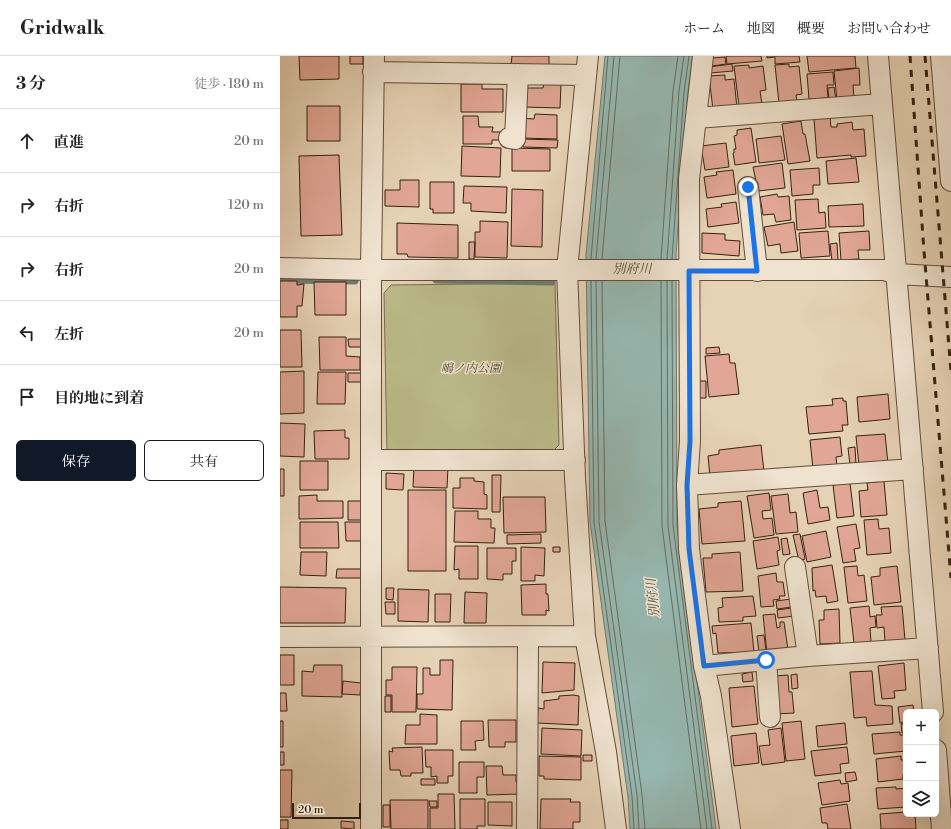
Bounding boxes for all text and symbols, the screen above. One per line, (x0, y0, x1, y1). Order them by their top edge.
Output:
text: Gridwalk (20, 16, 104, 40)
text: ホーム (683, 20, 725, 38)
text: 地図 (747, 20, 775, 38)
text: 概要 (797, 20, 825, 38)
text: お問い合わせ (847, 20, 931, 38)
text: 3 分 (16, 73, 46, 95)
text: 徒歩 · 180 m (194, 76, 264, 92)
icon: ahead (16, 130, 38, 152)
text: 直進 (54, 133, 84, 152)
text: 20 m (234, 133, 264, 149)
route end (739, 178, 757, 196)
icon: right (16, 194, 38, 216)
text: 右折 (54, 197, 84, 216)
text: 120 m (228, 197, 264, 213)
icon: right (16, 258, 38, 280)
text: 右折 (54, 261, 84, 280)
text: 20 m (234, 261, 264, 277)
water label: 別府川 (612, 261, 653, 277)
icon: left (16, 322, 38, 344)
text: 左折 (54, 325, 84, 344)
text: 20 m (234, 325, 264, 341)
park label: 嶋ノ内公園 (441, 361, 503, 376)
icon: arrive (16, 386, 38, 408)
text: 目的地に到着 (54, 389, 144, 408)
button: 保存 (16, 440, 136, 481)
button: 共有 (144, 440, 264, 481)
water label: 別府川 (643, 576, 663, 618)
route start (757, 651, 775, 669)
map controls (903, 709, 939, 817)
button: + (903, 709, 939, 745)
button: − (903, 745, 939, 781)
button: layers (903, 781, 939, 817)
scale bar (292, 801, 361, 820)
text: 20 m (298, 803, 323, 817)

